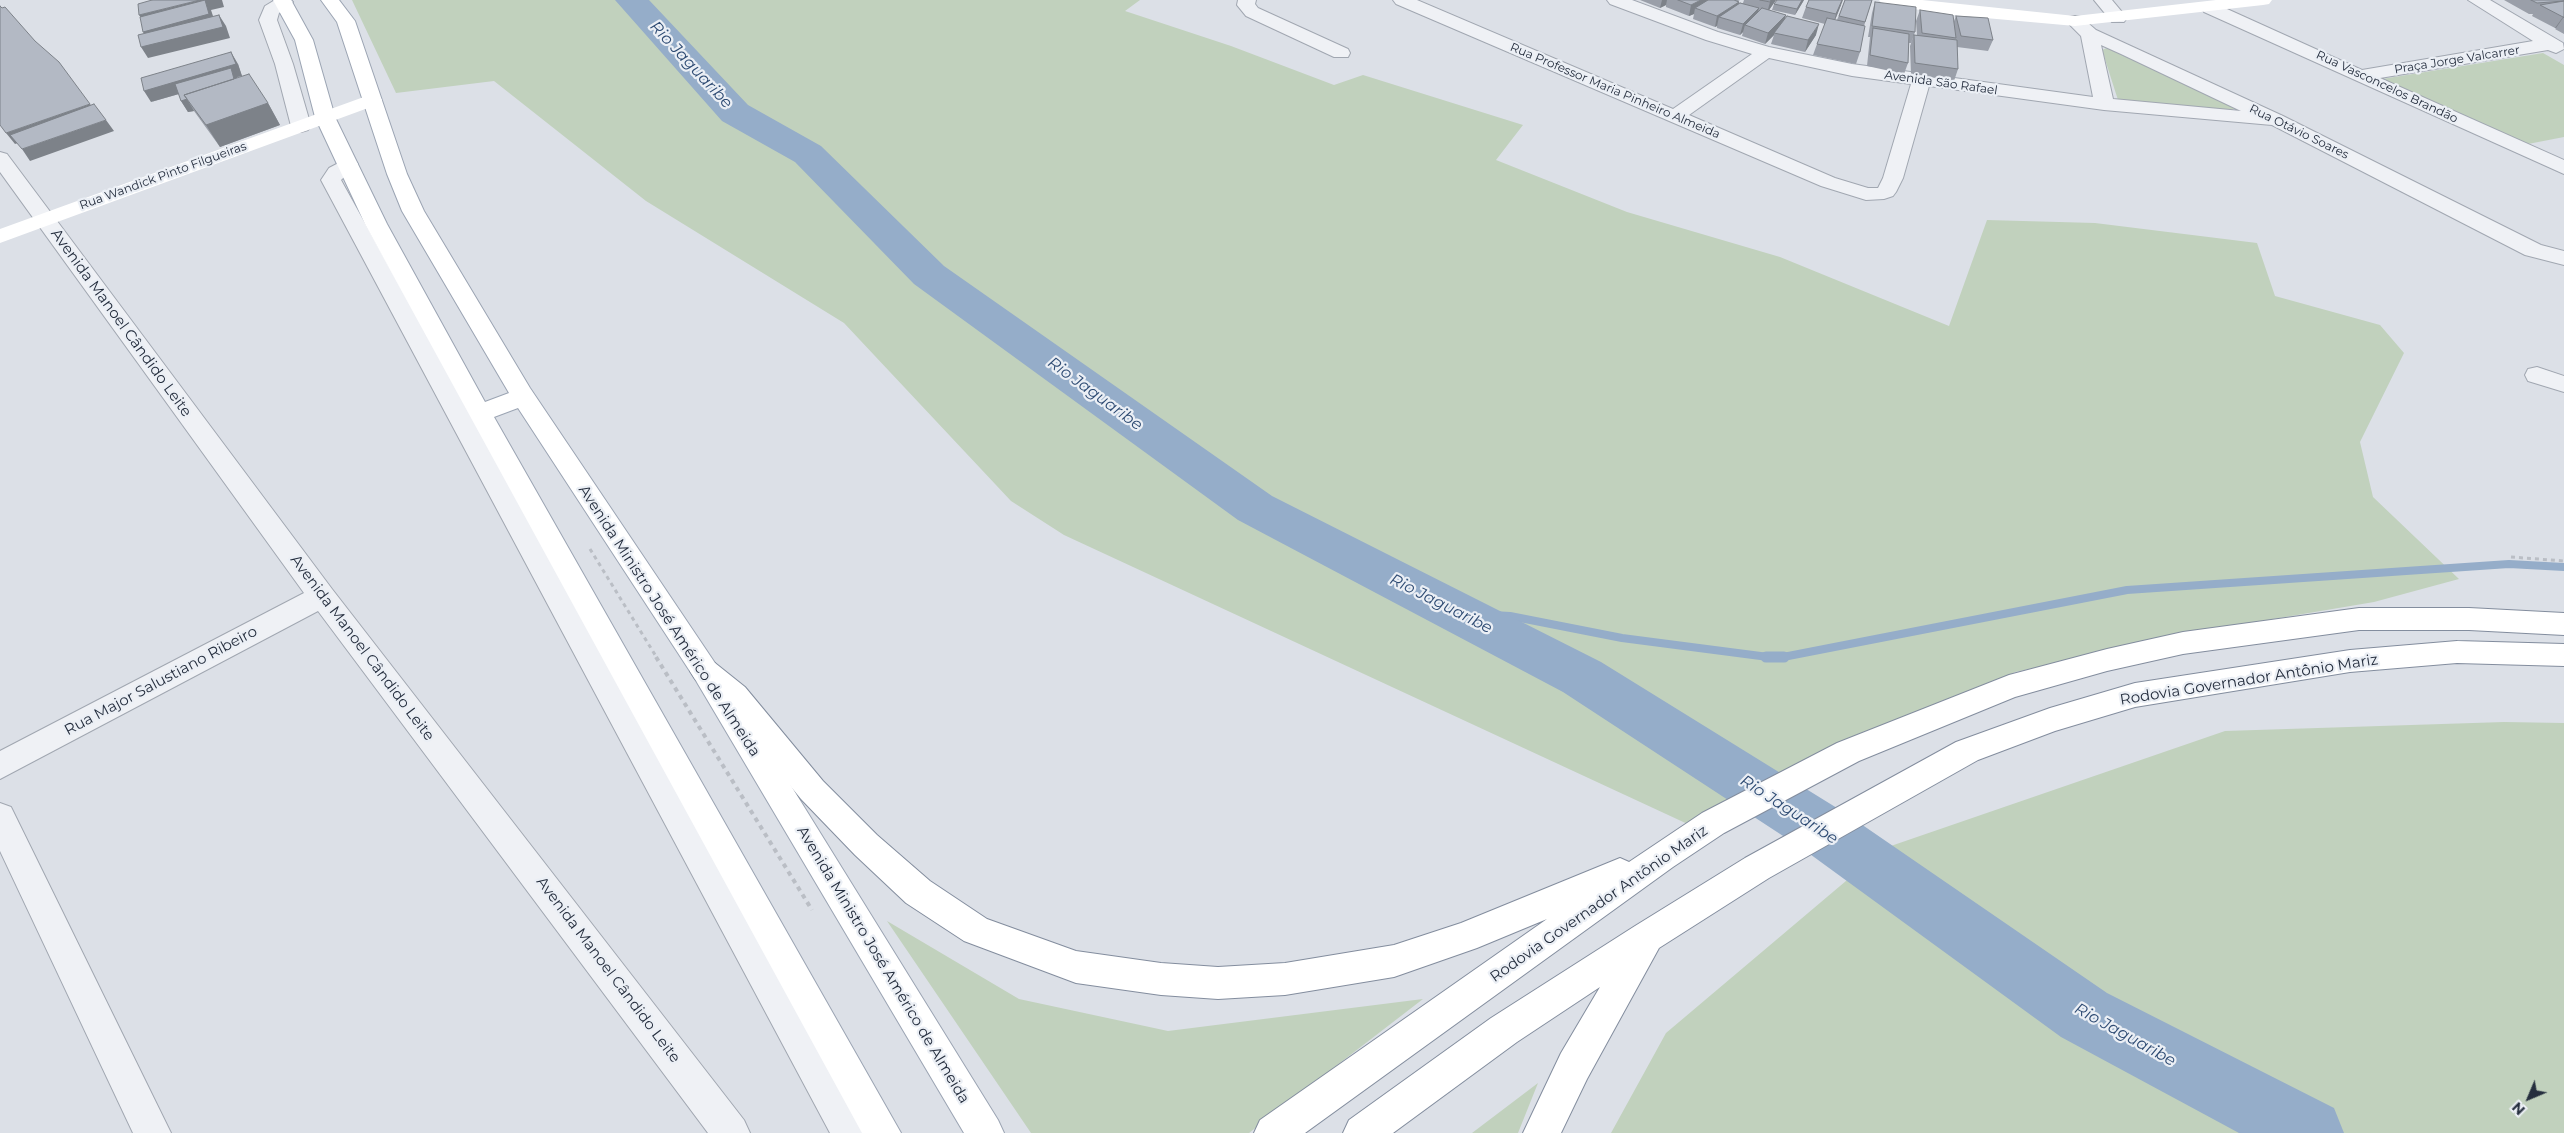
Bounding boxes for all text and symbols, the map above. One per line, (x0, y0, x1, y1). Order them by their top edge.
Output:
water label: Rio Jaguaribe (646, 17, 736, 113)
street label: Rua Professor Maria Pinheiro Almeida (1508, 40, 1722, 142)
street label: Praça Jorge Valcarrer (2393, 43, 2521, 77)
street label: Rua Vasconcelos Brandão (2314, 48, 2460, 126)
street label: Avenida São Rafael (1884, 68, 1998, 98)
street label: Rua Otávio Soares (2247, 102, 2351, 162)
street label: Rua Wandick Pinto Filgueiras (78, 139, 248, 213)
street label: Avenida Manoel Cândido Leite (47, 225, 195, 421)
water label: Rio Jaguaribe (1044, 353, 1146, 435)
street label: Avenida Ministro José Américo de Almeida (574, 482, 764, 760)
street label: Avenida Manoel Cândido Leite (286, 552, 438, 744)
water label: Rio Jaguaribe (1387, 570, 1495, 638)
street label: Rua Major Salustiano Ribeiro (62, 622, 260, 740)
street label: Rodovia Governador Antônio Mariz (2119, 651, 2379, 709)
water label: Rio Jaguaribe (1737, 771, 1841, 849)
street label: Rodovia Governador Antônio Mariz (1487, 822, 1711, 986)
street label: Avenida Ministro José Américo de Almeida (793, 823, 973, 1107)
street label: Avenida Manoel Cândido Leite (532, 874, 684, 1066)
water label: Rio Jaguaribe (2071, 999, 2179, 1071)
north arrow (2504, 1073, 2554, 1123)
text: N (2508, 1098, 2529, 1119)

